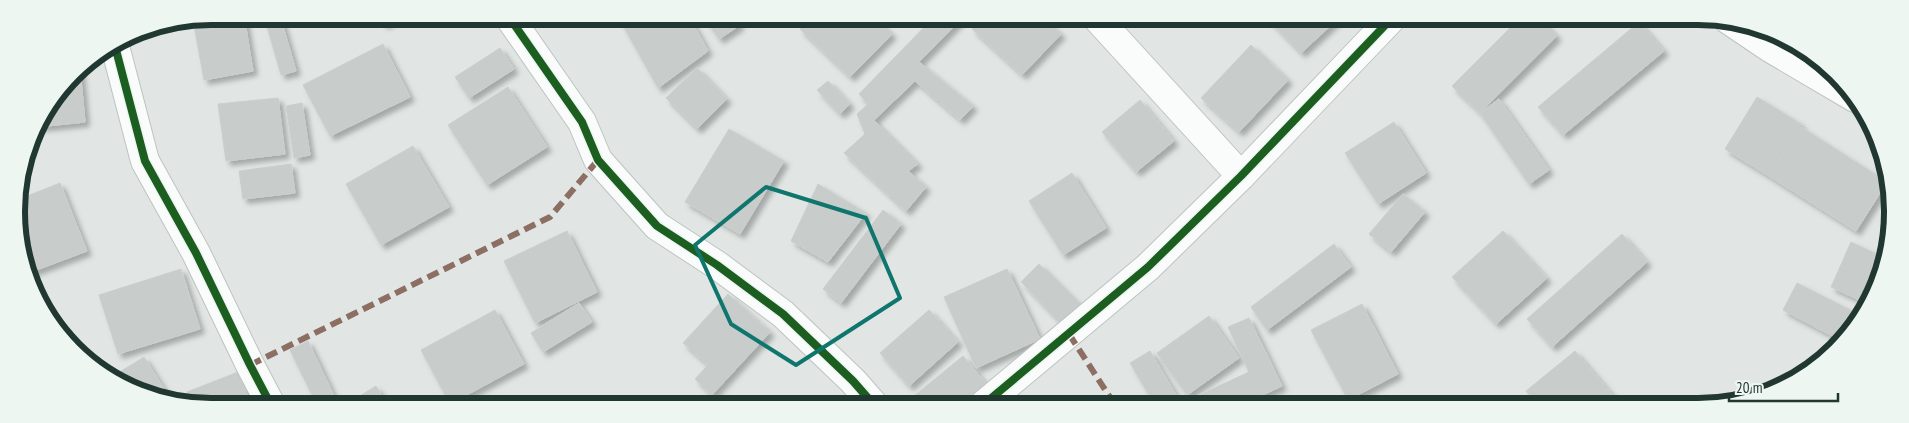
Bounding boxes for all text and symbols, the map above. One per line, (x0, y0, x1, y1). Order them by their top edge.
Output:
scale bar (1729, 370, 1838, 402)
text: 20 m (1736, 378, 1762, 397)

